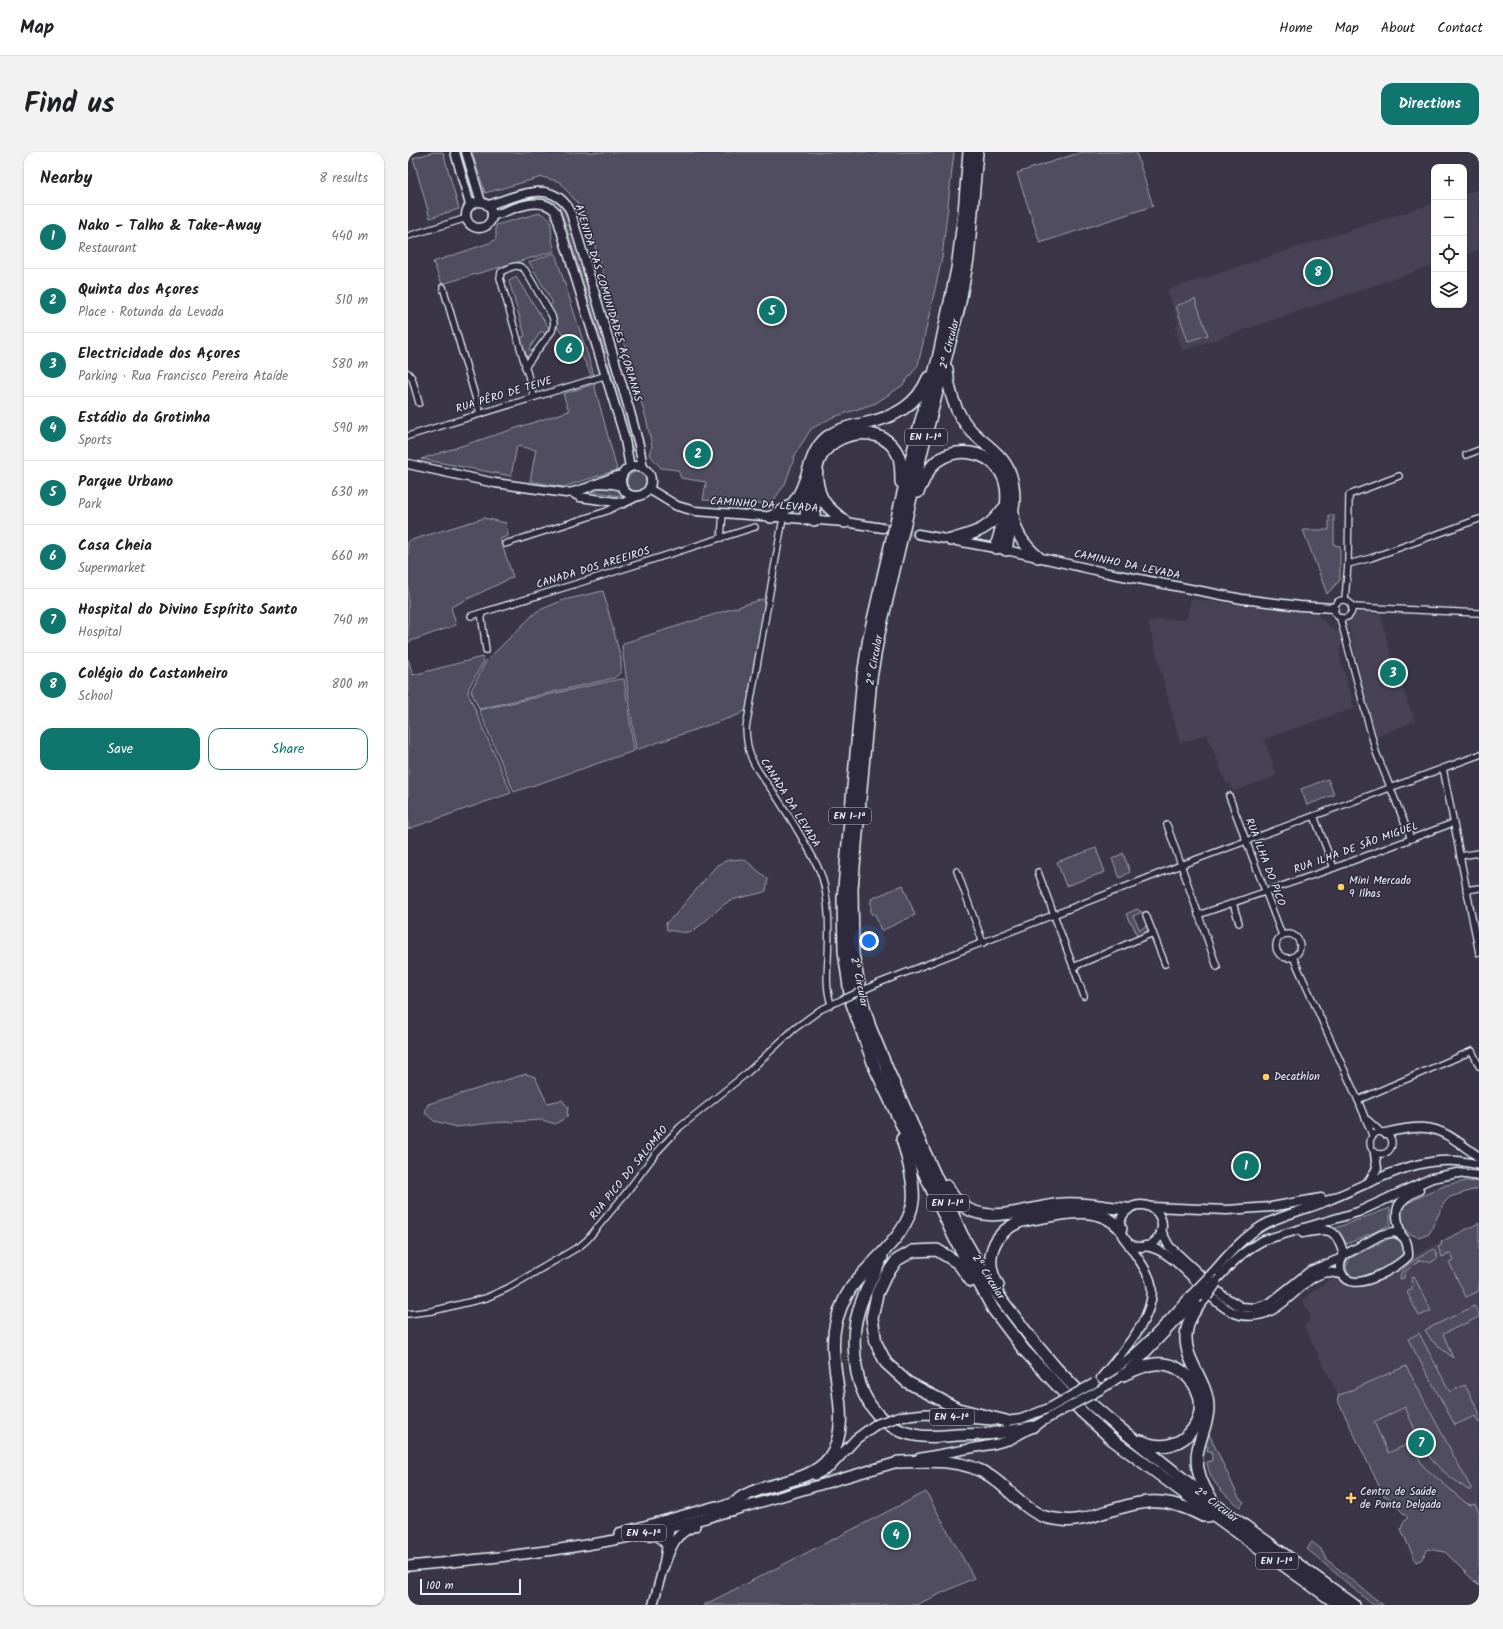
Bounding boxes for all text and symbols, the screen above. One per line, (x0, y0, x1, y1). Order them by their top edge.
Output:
text: Map (20, 13, 54, 43)
text: Home (1279, 17, 1313, 39)
text: Map (1335, 17, 1359, 39)
text: About (1381, 17, 1415, 39)
text: Contact (1437, 17, 1483, 39)
text: Find us (24, 82, 115, 127)
button: Directions (1381, 83, 1479, 125)
map controls (1431, 164, 1467, 308)
button: + (1431, 164, 1467, 200)
text: Nearby (40, 165, 92, 192)
text: 8 results (319, 168, 368, 189)
button: − (1431, 200, 1467, 236)
street label: AVENIDA DAS COMUNIDADES AÇORIANAS (569, 202, 647, 404)
text: Nako - Talho & Take-Away (78, 214, 261, 238)
text: 1 (51, 226, 55, 247)
text: 440 m (332, 226, 368, 247)
button: locate (1431, 236, 1467, 272)
text: Restaurant (78, 238, 137, 259)
pin: 8 (1305, 257, 1331, 287)
button: layers (1431, 272, 1467, 308)
text: Quinta dos Açores (78, 278, 199, 302)
text: 2 (49, 290, 57, 311)
text: 510 m (335, 290, 368, 311)
pin: 5 (759, 296, 785, 326)
text: Place · Rotunda da Levada (78, 302, 224, 323)
street label: 2ª Circular (935, 316, 965, 371)
pin: 6 (556, 334, 582, 364)
text: Electricidade dos Açores (78, 342, 240, 366)
text: 3 (49, 354, 57, 375)
text: 580 m (331, 354, 368, 375)
text: Parking · Rua Francisco Pereira Ataíde (78, 366, 288, 387)
street label: RUA PÊRO DE TEIVE (454, 372, 555, 418)
text: Estádio da Grotinha (78, 406, 210, 430)
text: 4 (49, 418, 57, 439)
text: 590 m (333, 418, 368, 439)
road number: EN 1-1ª (905, 429, 947, 445)
text: Sports (78, 430, 112, 451)
pin: 2 (685, 439, 711, 469)
text: Parque Urbano (78, 470, 173, 494)
text: 5 (50, 482, 56, 503)
text: 630 m (331, 482, 368, 503)
street label: CAMINHO DA LEVADA (709, 492, 819, 518)
text: Park (78, 494, 102, 515)
text: Casa Cheia (78, 534, 152, 558)
street label: CANADA DOS AREEIROS (534, 542, 652, 594)
street label: CAMINHO DA LEVADA (1072, 545, 1182, 585)
text: 6 (49, 546, 57, 567)
text: 660 m (331, 546, 368, 567)
text: Supermarket (78, 558, 145, 579)
text: Hospital do Divino Espírito Santo (78, 598, 297, 622)
text: 7 (50, 610, 56, 631)
text: 740 m (333, 610, 368, 631)
text: Hospital (78, 622, 122, 643)
street label: 2ª Circular (862, 632, 888, 686)
pin: 3 (1380, 658, 1406, 688)
text: Colégio do Castanheiro (78, 662, 228, 686)
text: 8 (49, 674, 57, 695)
text: 800 m (332, 674, 368, 695)
text: School (78, 686, 113, 707)
button: Save (40, 728, 200, 770)
button: Share (208, 728, 368, 770)
street label: CANADA DA LEVADA (755, 755, 825, 852)
road number: EN 1-1ª (829, 808, 871, 824)
street label: RUA ILHA DO PICO (1240, 815, 1290, 909)
street label: RUA ILHA DE SÃO MIGUEL (1291, 817, 1421, 879)
place label: Mini Mercado 9 Ilhas (1349, 872, 1411, 903)
marker: Mini Mercado 9 Ilhas (1336, 882, 1346, 892)
your location (859, 931, 879, 951)
street label: 2ª Circular (845, 955, 873, 1010)
place label: Decathlon (1274, 1068, 1320, 1086)
marker: Decathlon (1261, 1072, 1271, 1082)
street label: RUA PICO DO SALOMÃO (585, 1122, 673, 1224)
pin: 1 (1233, 1151, 1259, 1181)
road number: EN 1-1ª (927, 1195, 969, 1211)
street label: 2ª Circular (967, 1251, 1010, 1304)
road number: EN 4-1ª (930, 1409, 974, 1425)
pin: 7 (1408, 1428, 1434, 1458)
street label: 2ª Circular (1190, 1483, 1243, 1528)
place label: Centro de Saúde de Ponta Delgada (1360, 1483, 1441, 1514)
marker: Centro de Saúde de Ponta Delgada (1345, 1492, 1357, 1504)
pin: 4 (883, 1520, 909, 1550)
road number: EN 4-1ª (622, 1525, 666, 1541)
road number: EN 1-1ª (1256, 1553, 1298, 1569)
scale bar (420, 1577, 521, 1596)
text: 100 m (426, 1577, 454, 1595)

